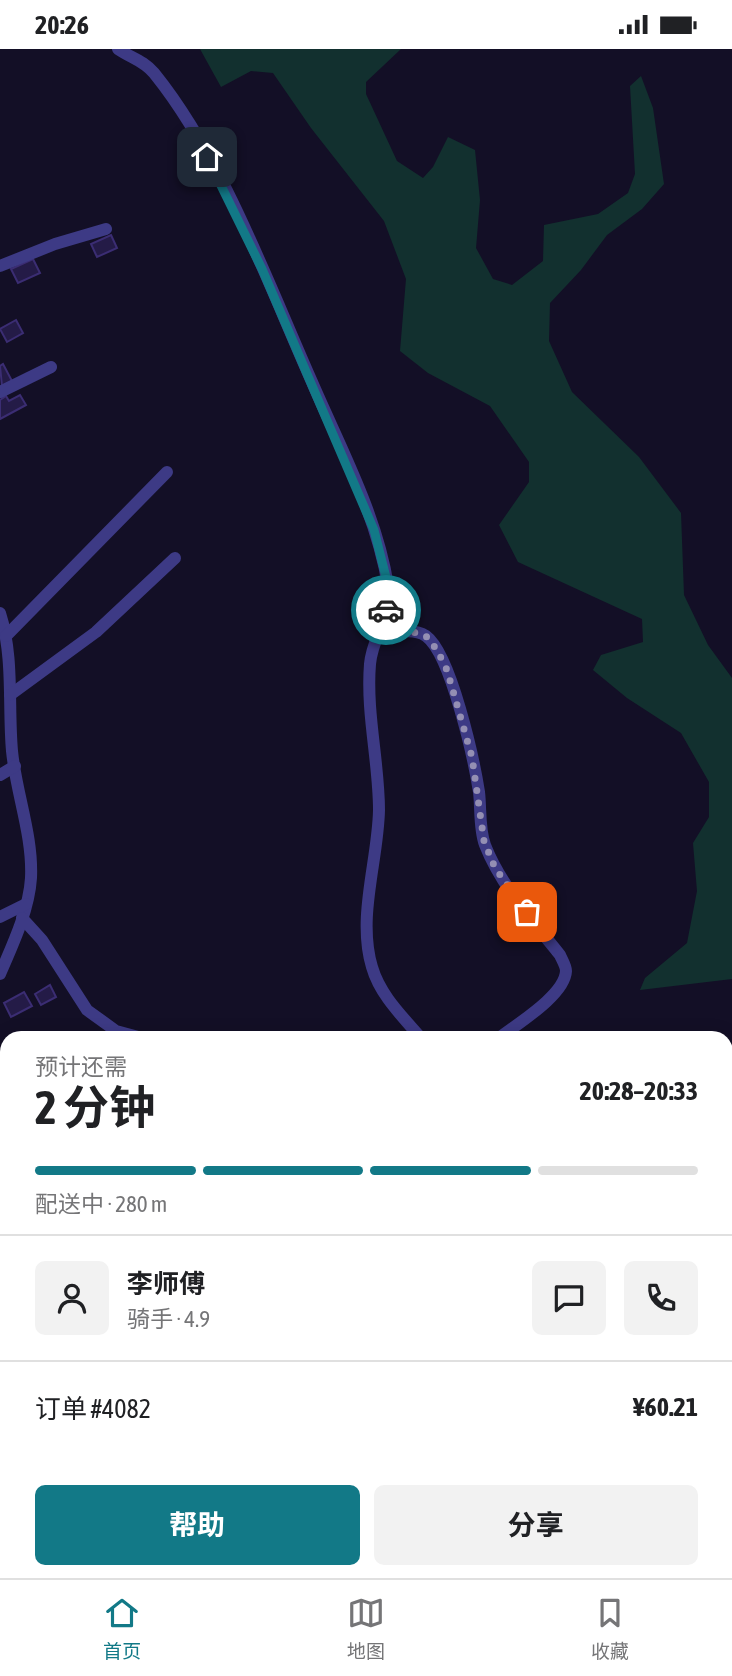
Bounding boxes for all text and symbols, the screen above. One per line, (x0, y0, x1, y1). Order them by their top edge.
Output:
text: 20:26 (35, 10, 89, 40)
pin (177, 127, 237, 187)
icon: home (188, 138, 226, 176)
courier (351, 575, 421, 645)
icon: car (367, 591, 405, 629)
pin (497, 882, 557, 942)
icon: bag (508, 893, 546, 931)
text: 预计还需 (35, 1054, 127, 1080)
text: 20:28–20:33 (580, 1076, 698, 1106)
text: 2 分钟 (35, 1081, 155, 1134)
text: 配送中 · 280 m (35, 1191, 167, 1217)
button: person (35, 1261, 109, 1335)
button: chat (532, 1261, 606, 1335)
button: phone (624, 1261, 698, 1335)
text: 李师傅 (127, 1269, 205, 1299)
text: 骑手 · 4.9 (127, 1306, 210, 1332)
text: ¥60.21 (633, 1392, 698, 1422)
text: 订单 #4082 (35, 1394, 151, 1424)
button: 帮助 (35, 1485, 360, 1565)
button: 分享 (374, 1485, 698, 1565)
tab: 首页 (103, 1594, 141, 1663)
tab: 地图 (347, 1594, 385, 1663)
tab: 收藏 (591, 1594, 629, 1663)

